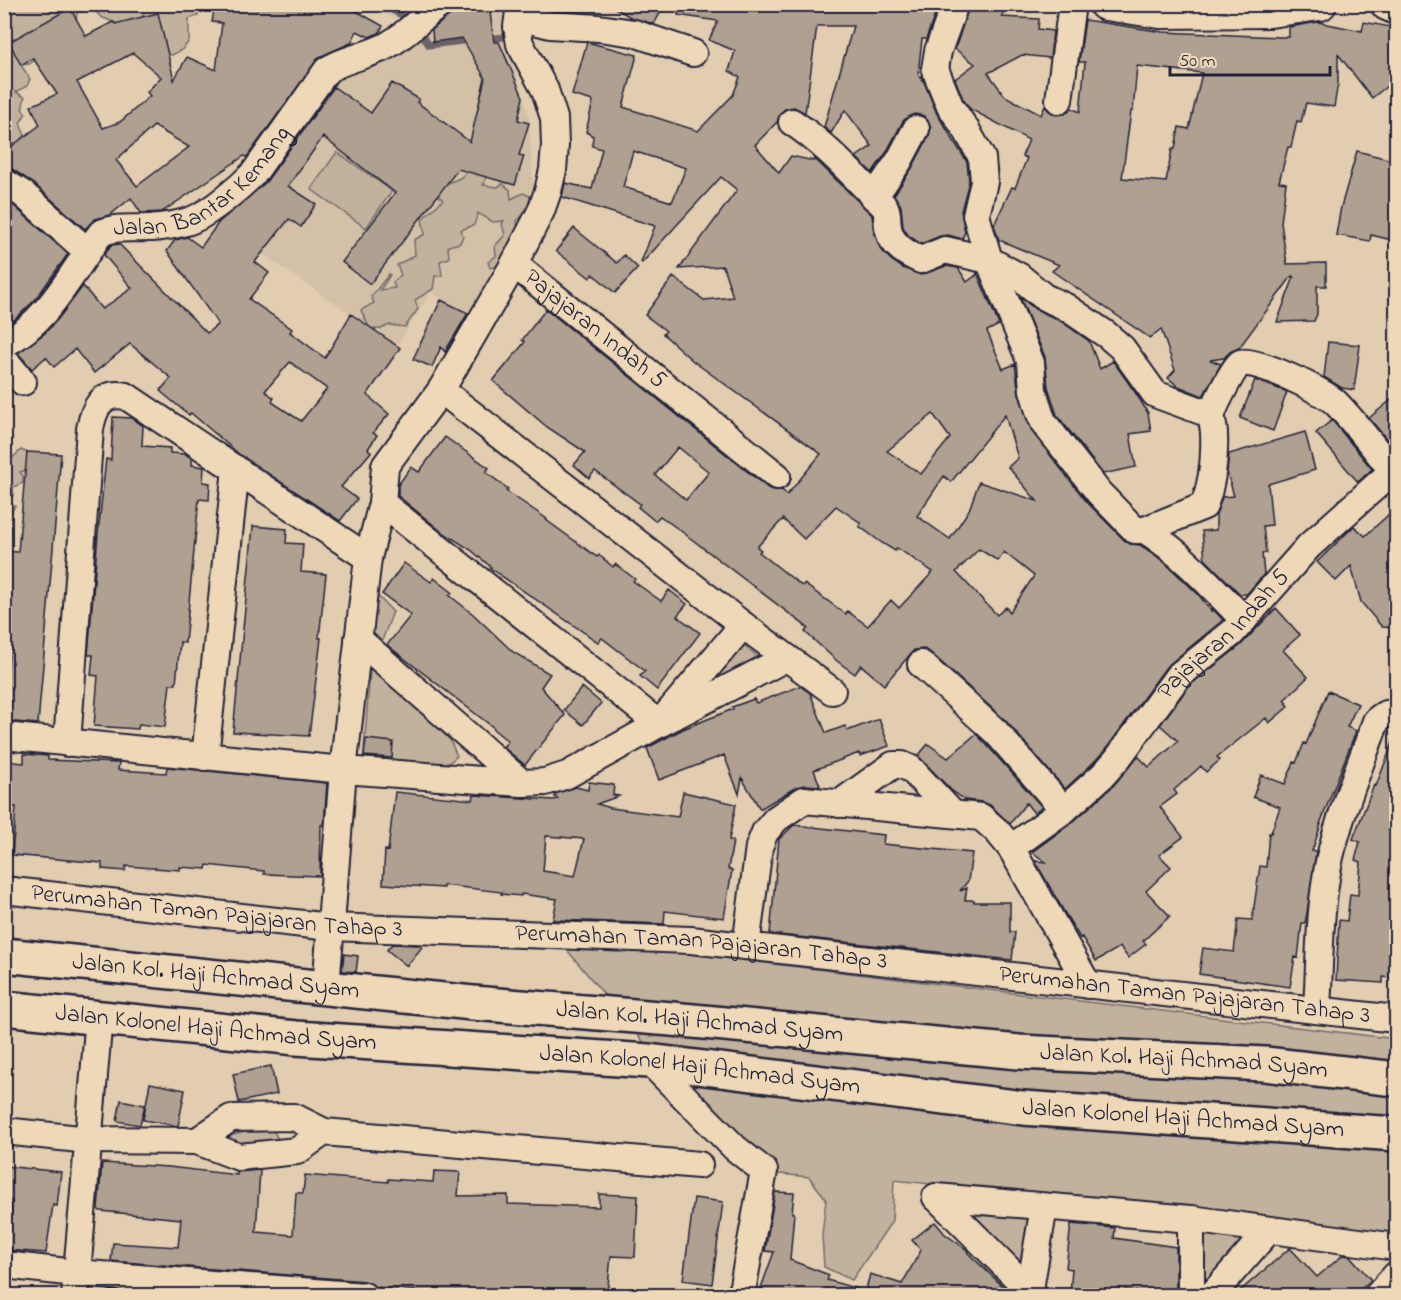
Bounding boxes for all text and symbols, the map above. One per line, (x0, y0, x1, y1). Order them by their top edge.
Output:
scale bar (1170, 39, 1330, 77)
text: 50 m (1179, 49, 1216, 75)
street label: Jalan Bantar Kemang (112, 119, 300, 246)
street label: Pajajaran Indah 5 (516, 261, 674, 398)
street label: Pajajaran Indah 5 (1149, 561, 1298, 707)
street label: Perumahan Taman Pajajaran Tahap 3 (29, 876, 403, 947)
street label: Perumahan Taman Pajajaran Tahap 3 (514, 916, 889, 979)
street label: Jalan Kol. Haji Achmad Syam (71, 945, 361, 1009)
street label: Perumahan Taman Pajajaran Tahap 3 (997, 957, 1372, 1034)
street label: Jalan Kol. Haji Achmad Syam (555, 992, 845, 1053)
street label: Jalan Kolonel Haji Achmad Syam (54, 996, 378, 1061)
street label: Jalan Kolonel Haji Achmad Syam (539, 1036, 863, 1105)
street label: Jalan Kol. Haji Achmad Syam (1039, 1036, 1330, 1089)
street label: Jalan Kolonel Haji Achmad Syam (1021, 1091, 1345, 1148)

